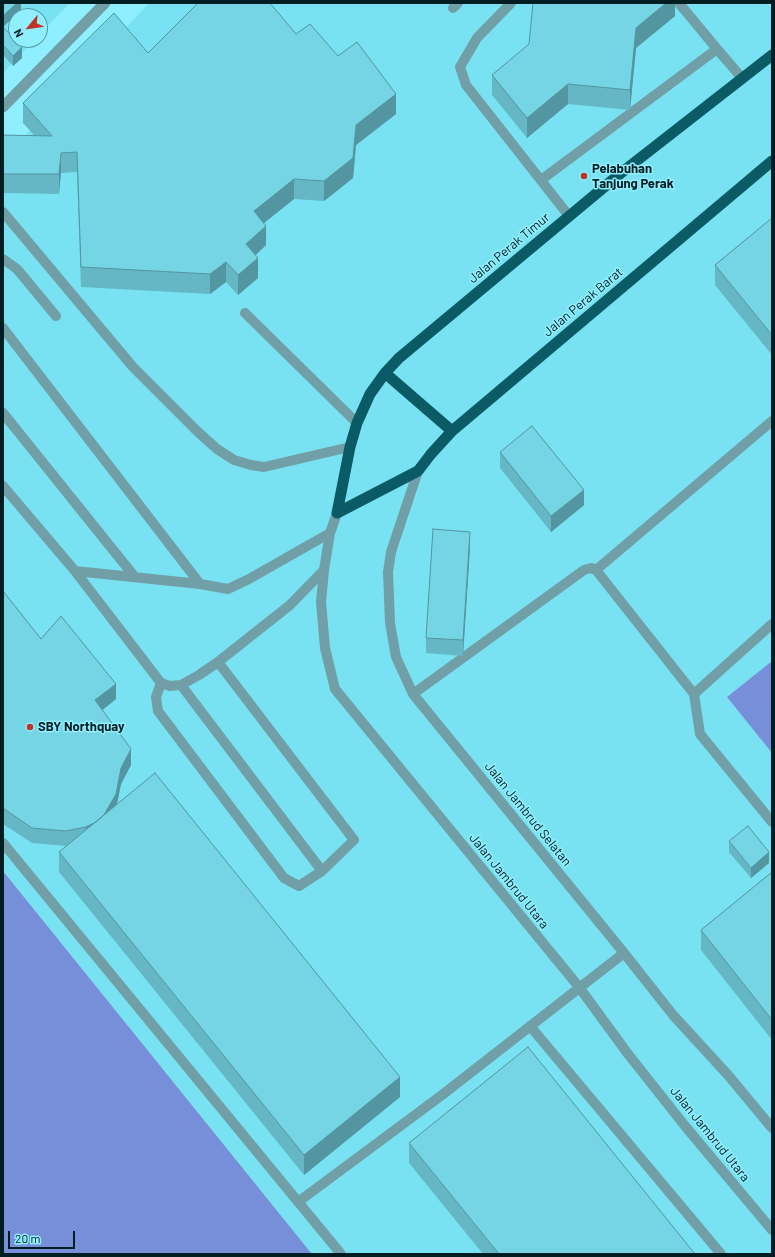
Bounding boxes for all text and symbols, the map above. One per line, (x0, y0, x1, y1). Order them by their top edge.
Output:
north arrow (8, 8, 48, 48)
text: N (10, 27, 25, 40)
place label: Pelabuhan Tanjung Perak (592, 161, 674, 192)
marker: Pelabuhan Tanjung Perak (579, 171, 589, 181)
street label: Jalan Perak Timur (465, 209, 553, 287)
street label: Jalan Perak Barat (540, 264, 626, 340)
place label: SBY Northquay (38, 719, 125, 735)
marker: SBY Northquay (25, 722, 35, 732)
street label: Jalan Jambrud Selatan (481, 759, 575, 869)
street label: Jalan Jambrud Utara (466, 830, 552, 932)
street label: Jalan Jambrud Utara (667, 1083, 753, 1185)
scale bar (10, 1223, 77, 1249)
text: 20 m (15, 1231, 41, 1245)

